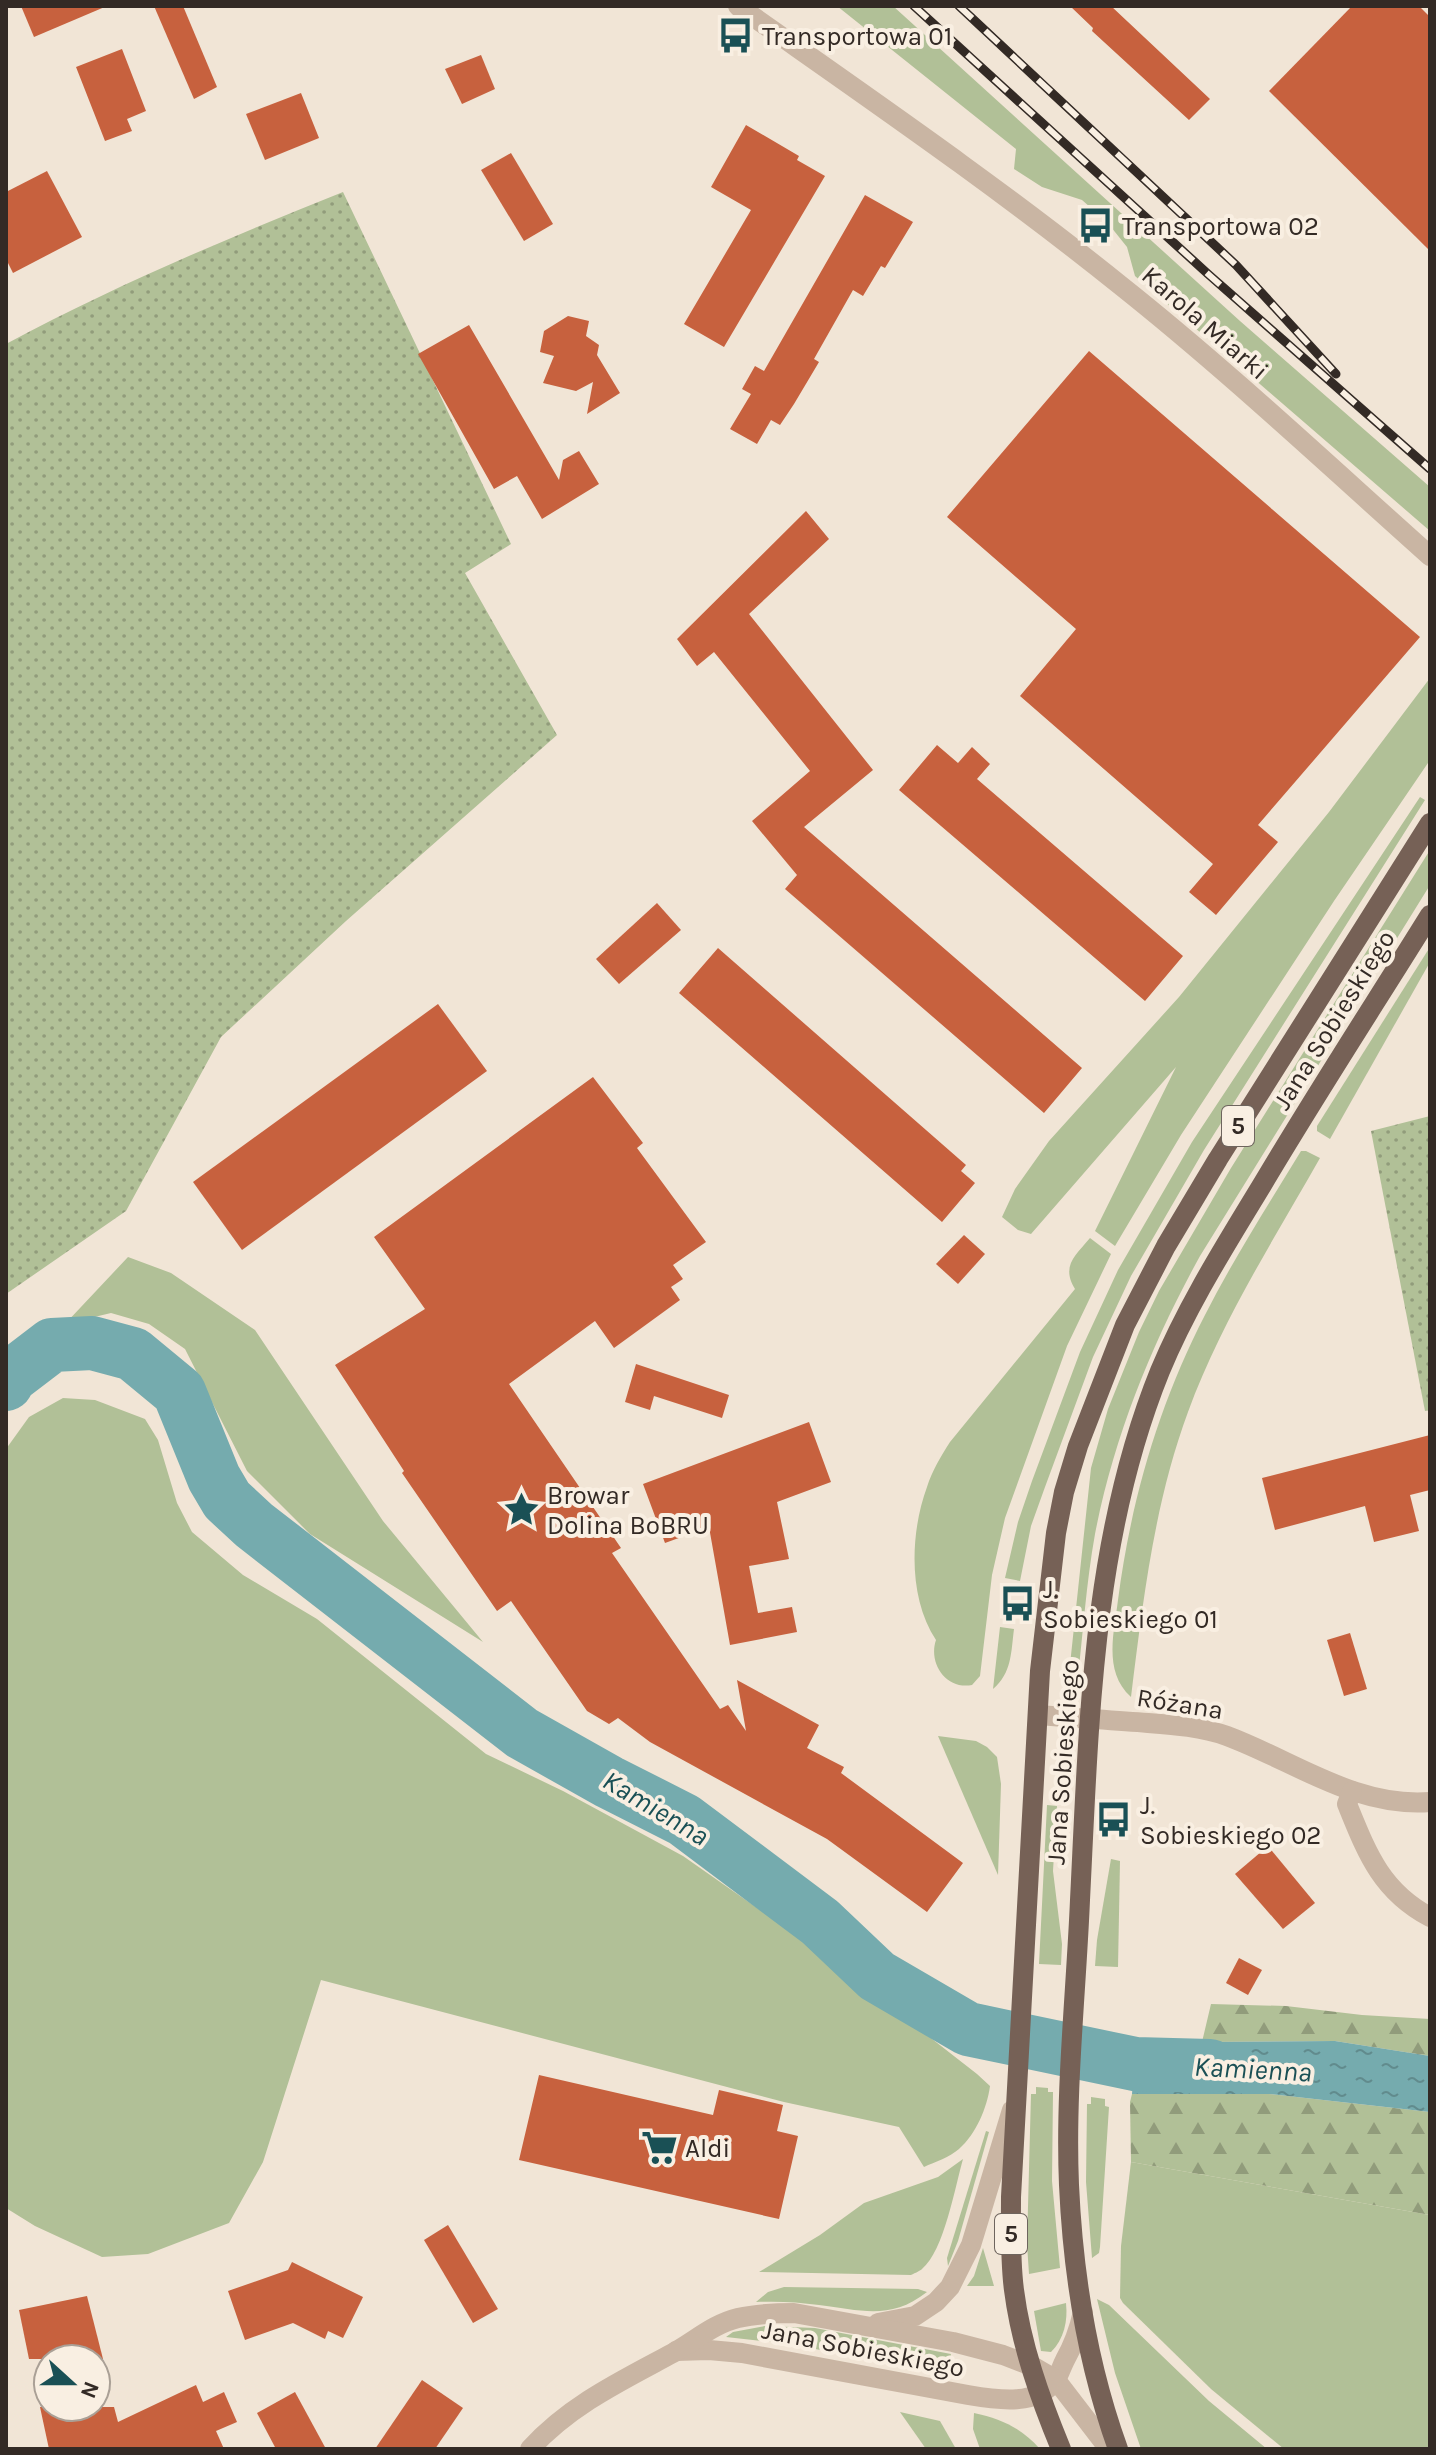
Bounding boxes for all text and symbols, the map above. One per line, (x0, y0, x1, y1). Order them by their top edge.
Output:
bus stop icon: Transportowa 01 (717, 17, 755, 55)
place label: Transportowa 01 (762, 21, 952, 52)
bus stop icon: Transportowa 02 (1077, 207, 1115, 245)
place label: Transportowa 02 (1122, 211, 1319, 242)
street label: Karola Miarki (1135, 260, 1275, 386)
street label: Jana Sobieskiego (1266, 925, 1402, 1115)
road number: 5 (1222, 1106, 1254, 1146)
place label: Browar Dolina BoBRU (547, 1480, 709, 1541)
place icon: Browar Dolina BoBRU (502, 1491, 540, 1529)
place label: J. Sobieskiego 01 (1043, 1574, 1218, 1635)
bus stop icon: J. Sobieskiego 01 (998, 1585, 1036, 1623)
street label: Jana Sobieskiego (1040, 1658, 1086, 1866)
street label: Różana (1135, 1682, 1225, 1726)
water label: Kamienna (597, 1763, 715, 1853)
place label: J. Sobieskiego 02 (1140, 1790, 1321, 1851)
bus stop icon: J. Sobieskiego 02 (1095, 1801, 1133, 1839)
water label: Kamienna (1193, 2049, 1313, 2089)
supermarket icon: Aldi (640, 2129, 678, 2167)
place label: Aldi (685, 2133, 730, 2164)
road number: 5 (995, 2214, 1027, 2254)
street label: Jana Sobieskiego (759, 2314, 967, 2384)
north arrow (32, 2343, 112, 2423)
text: N (75, 2378, 105, 2402)

